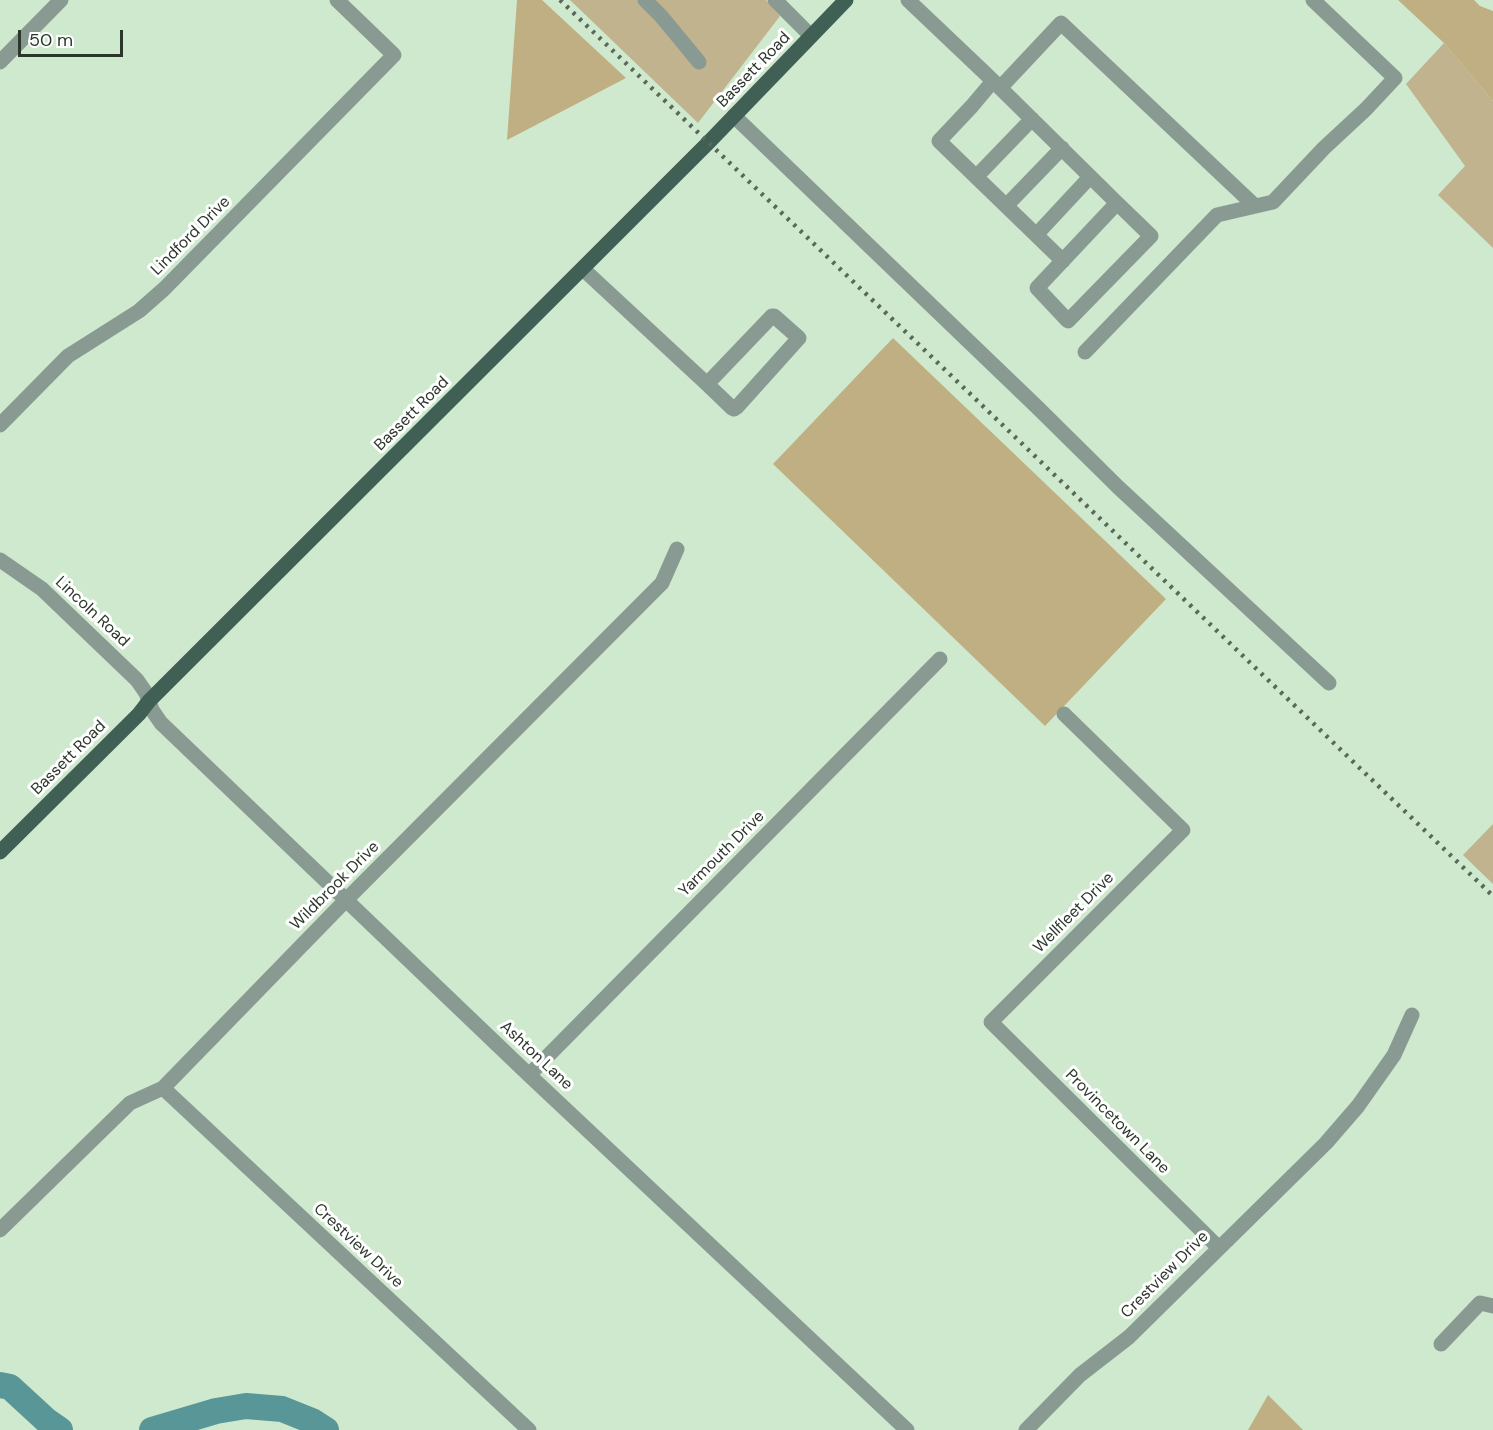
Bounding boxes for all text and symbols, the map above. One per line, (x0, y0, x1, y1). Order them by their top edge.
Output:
scale bar (21, 18, 126, 56)
text: 50 m (29, 28, 73, 52)
street label: Bassett Road (713, 28, 795, 112)
street label: Lindford Drive (147, 192, 235, 280)
street label: Bassett Road (371, 373, 453, 455)
street label: Lincoln Road (51, 573, 133, 651)
street label: Bassett Road (28, 717, 110, 799)
street label: Yarmouth Drive (675, 807, 769, 901)
street label: Wildbrook Drive (287, 838, 383, 934)
street label: Wellfleet Drive (1030, 869, 1118, 957)
street label: Ashton Lane (496, 1018, 576, 1094)
street label: Provincetown Lane (1061, 1066, 1173, 1178)
street label: Crestview Drive (309, 1200, 407, 1292)
street label: Crestview Drive (1117, 1227, 1213, 1323)

